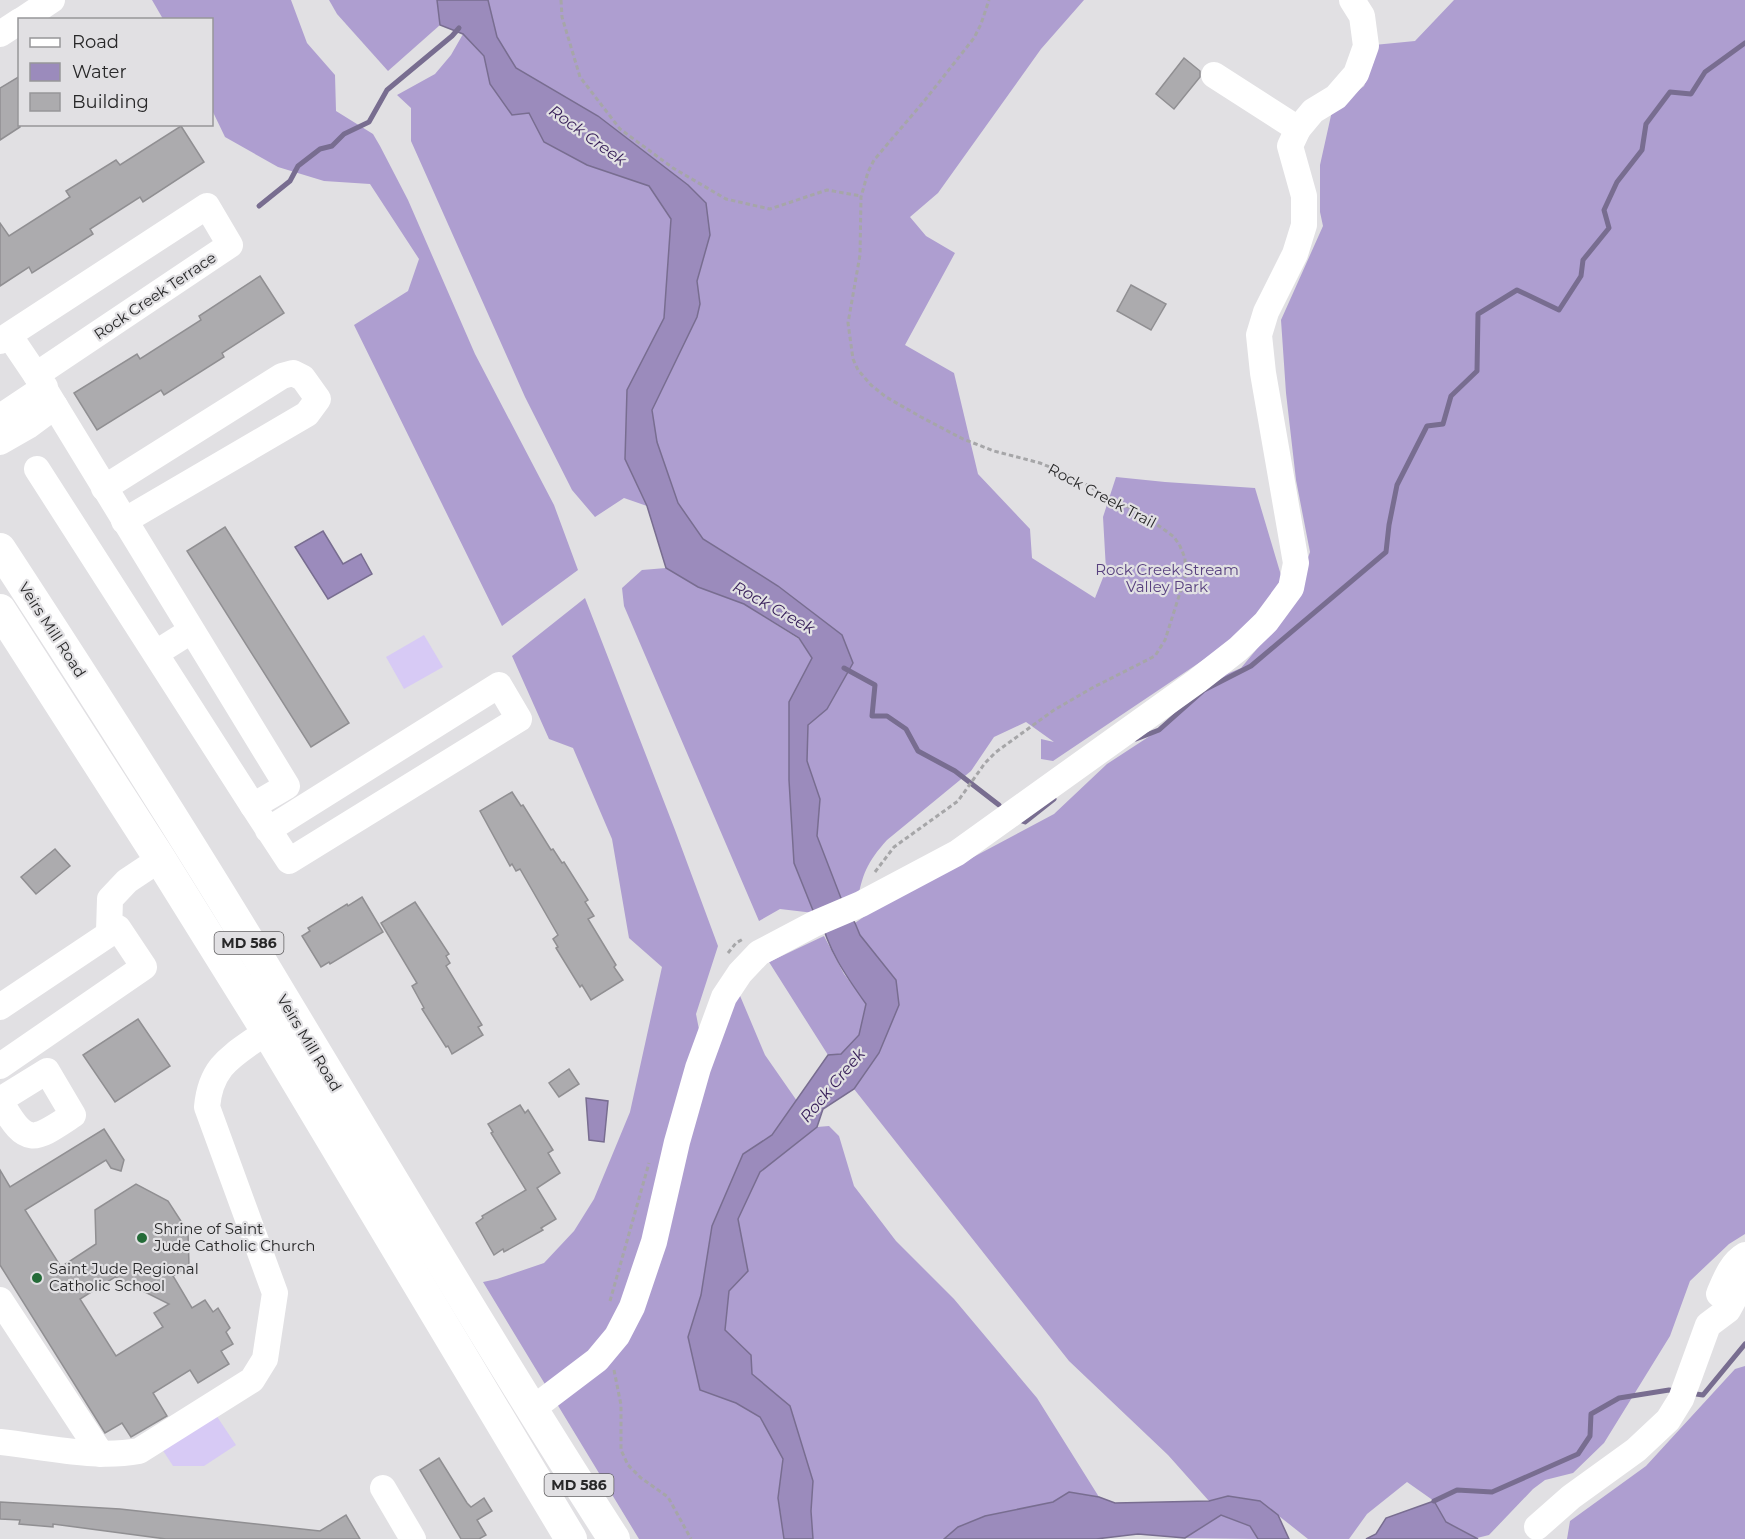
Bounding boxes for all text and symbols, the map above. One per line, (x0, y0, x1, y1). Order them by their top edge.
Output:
legend (18, 18, 213, 126)
text: Road (72, 31, 119, 53)
text: Water (72, 61, 127, 83)
text: Building (72, 91, 149, 113)
water label: Rock Creek (545, 101, 631, 171)
street label: Rock Creek Terrace (90, 248, 219, 344)
street label: Rock Creek Trail (1045, 459, 1160, 532)
park label: Rock Creek Stream Valley Park (1095, 560, 1239, 596)
water label: Rock Creek (729, 577, 819, 638)
street label: Veirs Mill Road (15, 579, 90, 681)
road number: MD 586 (214, 932, 284, 954)
street label: Veirs Mill Road (273, 991, 346, 1095)
water label: Rock Creek (796, 1043, 870, 1126)
place label: Shrine of Saint Jude Catholic Church (153, 1219, 315, 1255)
marker: Shrine of Saint Jude Catholic Church (135, 1231, 149, 1245)
place label: Saint Jude Regional Catholic School (49, 1259, 199, 1295)
marker: Saint Jude Regional Catholic School (30, 1271, 44, 1285)
road number: MD 586 (544, 1474, 614, 1496)

